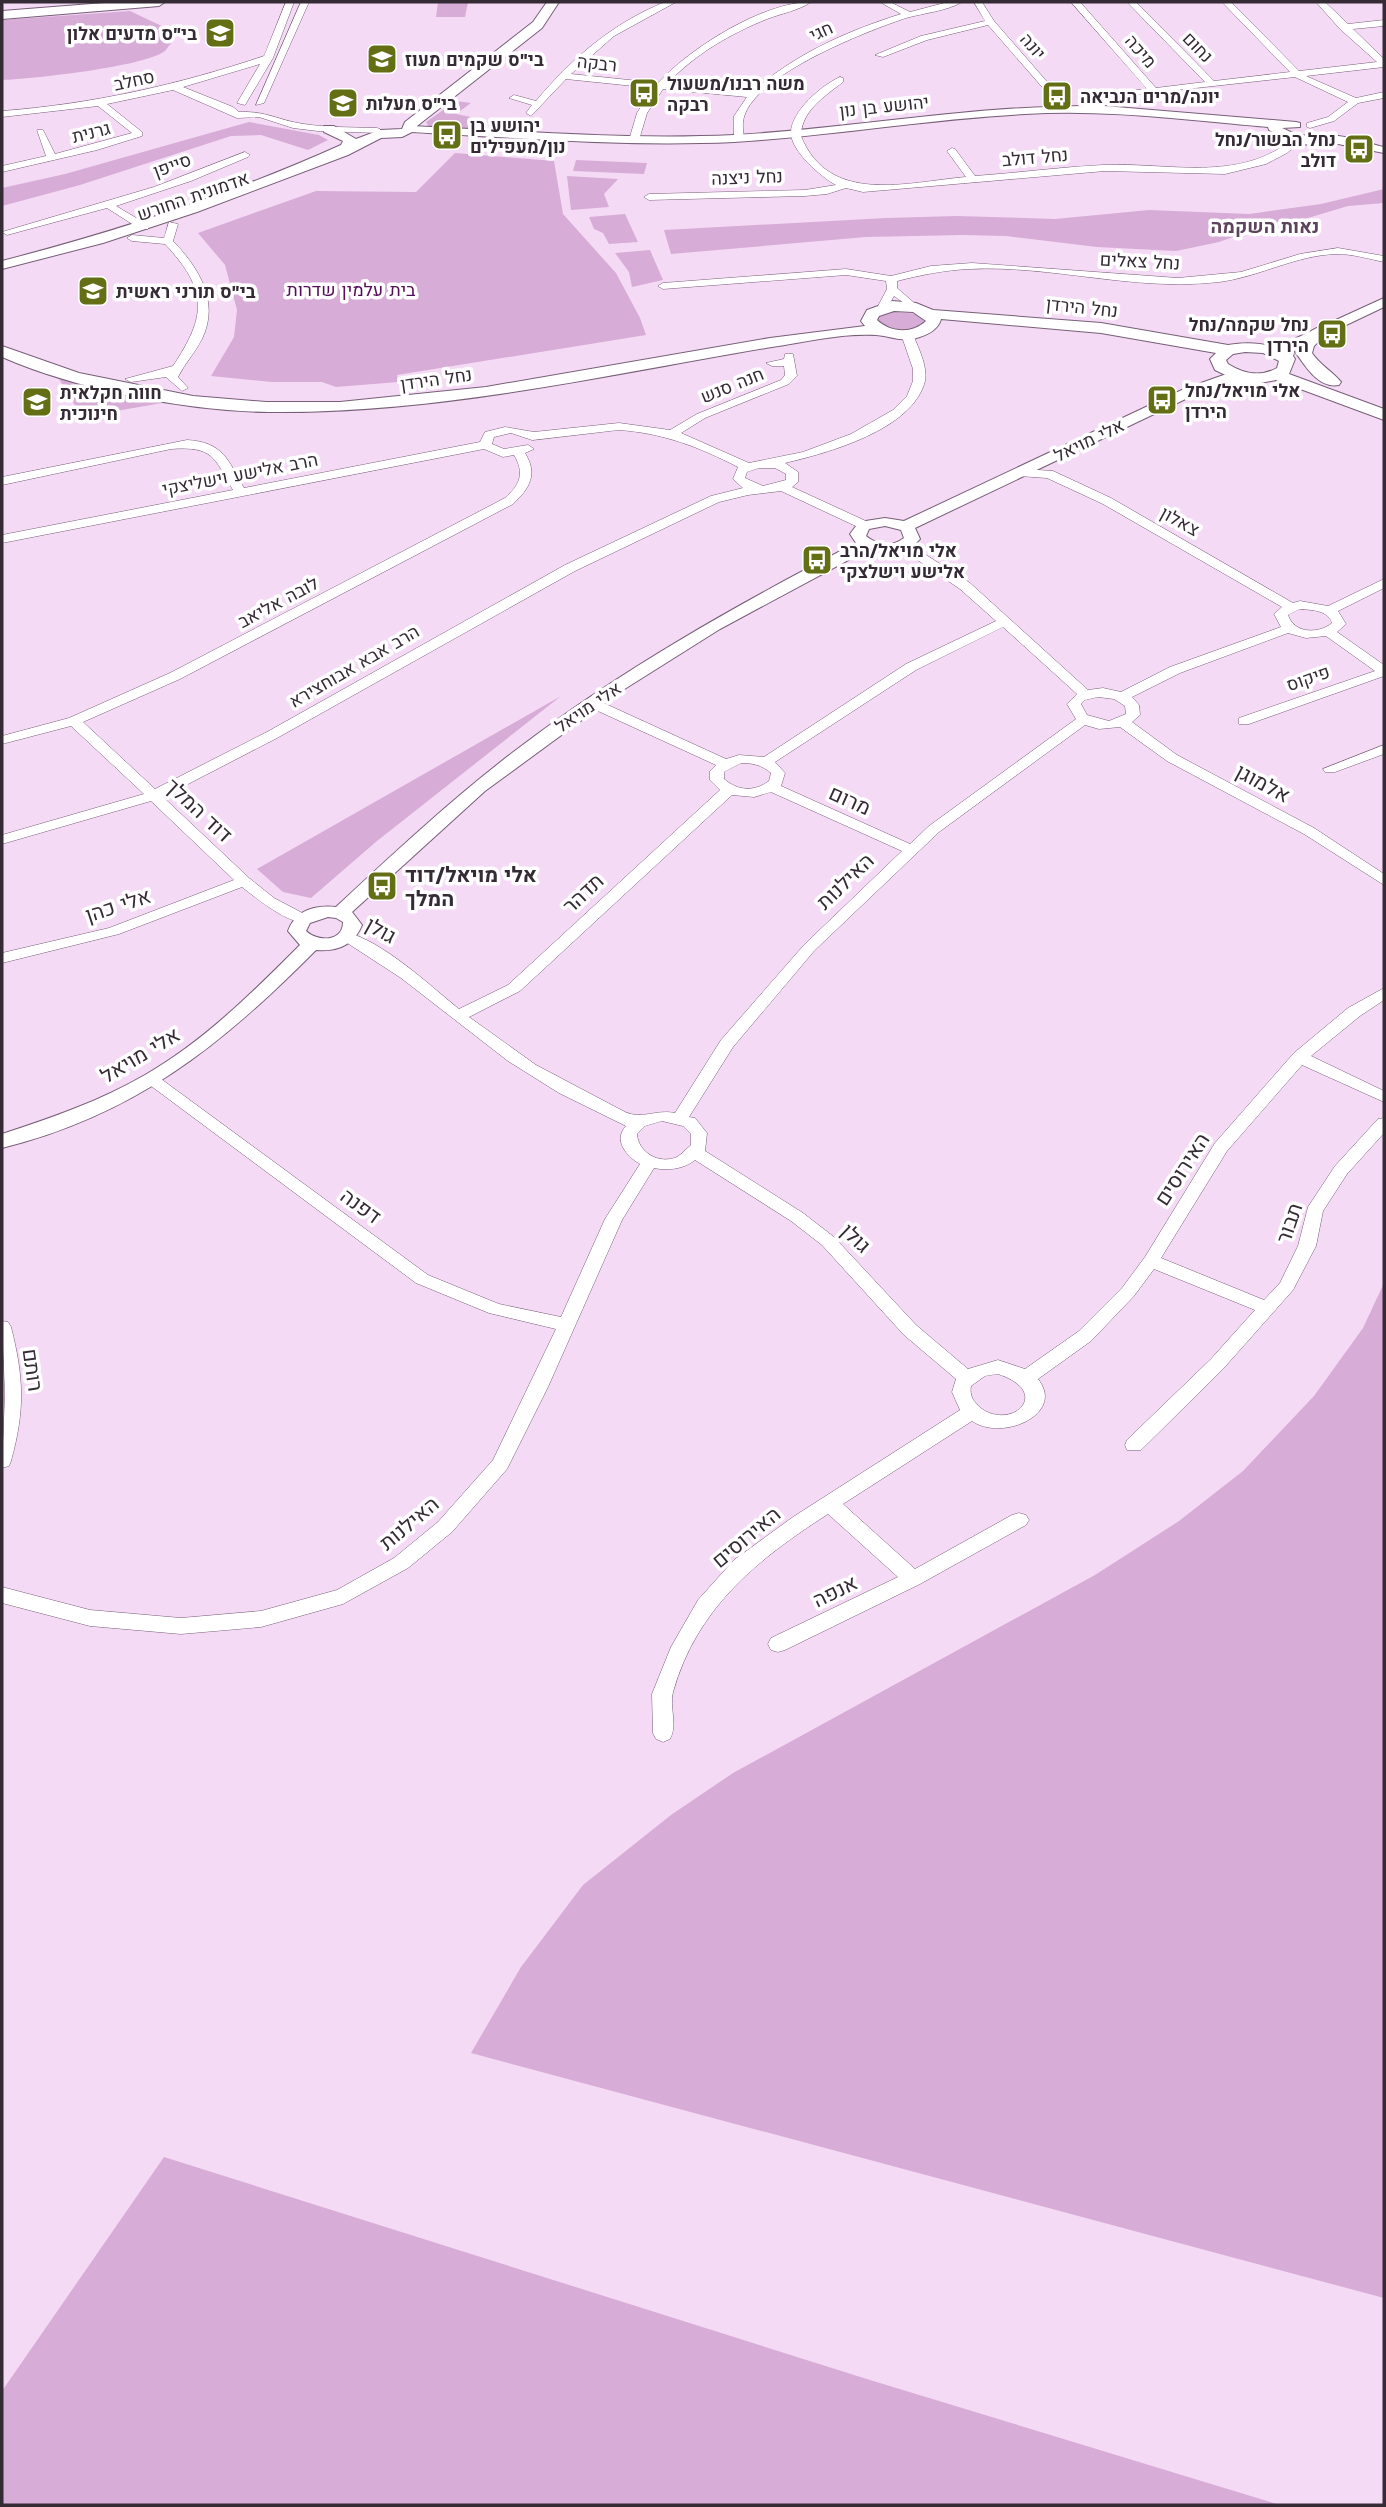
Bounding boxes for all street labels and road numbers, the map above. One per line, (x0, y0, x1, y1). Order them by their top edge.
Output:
street label: חגי (806, 17, 836, 45)
street label: נחום (1179, 27, 1217, 67)
street label: יונה (1016, 29, 1050, 63)
street label: מיכה (1121, 30, 1161, 72)
street label: רבקה (576, 50, 618, 76)
street label: סחלב (112, 65, 156, 95)
street label: יהושע בן נון (838, 91, 930, 121)
street label: גרנית (70, 117, 112, 147)
street label: נחל דולב (1001, 144, 1069, 170)
street label: סייפן (150, 148, 194, 182)
street label: נחל ניצנה (711, 165, 783, 189)
street label: אדמונית החורש (134, 167, 252, 225)
street label: נחל צאלים (1099, 248, 1181, 274)
street label: נחל הירדן (1045, 293, 1119, 321)
street label: חנה סנש (697, 363, 767, 407)
street label: נחל הירדן (399, 364, 473, 394)
street label: אלי מויאל (1051, 414, 1127, 466)
street label: הרב אלישע וישליצקי (160, 449, 320, 499)
street label: צאלון (1157, 502, 1203, 540)
street label: לובה אליאב (234, 572, 322, 632)
street label: הרב אבא אבוחצירא (285, 620, 423, 712)
street label: פיקוס (1283, 661, 1333, 695)
street label: אלי מויאל (551, 677, 625, 737)
street label: אלמוגן (1232, 758, 1294, 808)
street label: דוד המלך (160, 773, 238, 847)
street label: מרום (825, 780, 875, 820)
street label: האילנות (811, 848, 879, 914)
street label: תדהר (557, 868, 609, 918)
street label: אלי כהן (82, 883, 154, 927)
street label: גולן (361, 912, 401, 948)
street label: אלי מויאל (96, 1022, 184, 1088)
street label: האירוסים (1149, 1128, 1215, 1210)
street label: דפנה (336, 1183, 386, 1229)
street label: תבור (1271, 1200, 1307, 1246)
street label: גולן (836, 1218, 876, 1258)
street label: רותם (18, 1347, 48, 1393)
street label: האילנות (374, 1491, 444, 1555)
street label: האירוסים (707, 1501, 785, 1573)
street label: אנפה (809, 1570, 861, 1612)

